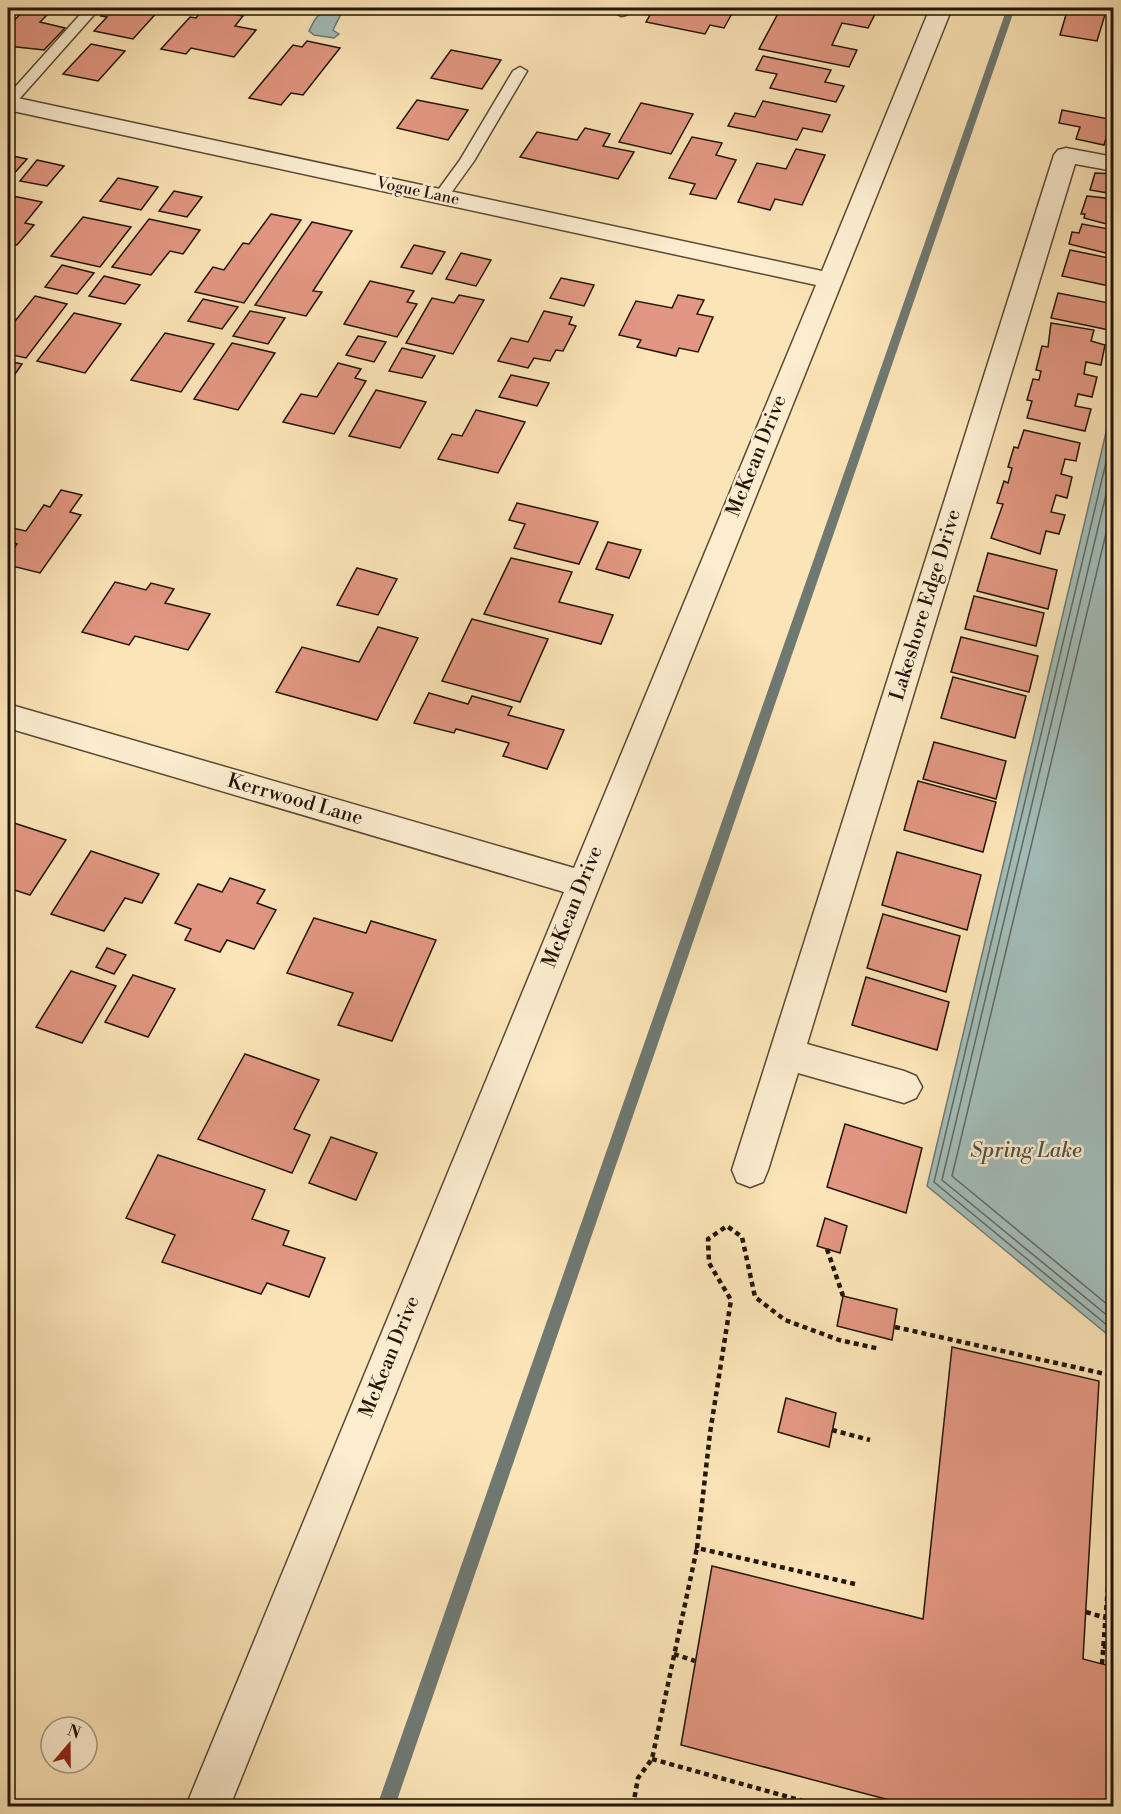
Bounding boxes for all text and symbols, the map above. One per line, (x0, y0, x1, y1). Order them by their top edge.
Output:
street label: Vogue Lane (374, 172, 461, 210)
street label: McKean Drive (721, 391, 793, 521)
street label: Lakeshore Edge Drive (885, 506, 967, 704)
street label: Kerrwood Lane (224, 769, 366, 831)
street label: McKean Drive (537, 842, 609, 972)
water label: Spring Lake (970, 1138, 1082, 1164)
street label: McKean Drive (354, 1292, 426, 1422)
north arrow (39, 1715, 99, 1775)
text: N (64, 1720, 83, 1744)

